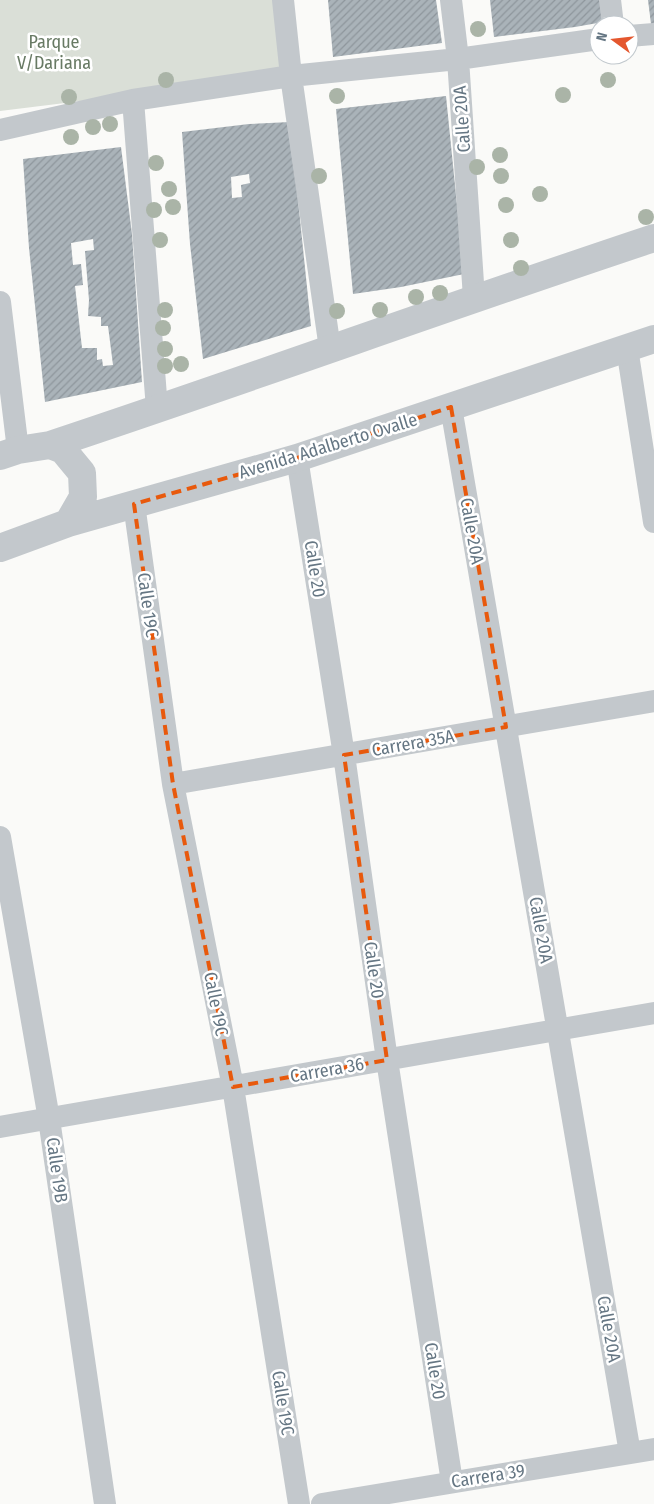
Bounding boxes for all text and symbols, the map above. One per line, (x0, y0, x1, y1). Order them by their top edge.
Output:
north arrow (589, 15, 639, 65)
park label: Parque V/Dariana (17, 31, 91, 74)
text: N (593, 31, 611, 43)
street label: Calle 20A (449, 84, 475, 153)
street label: Avenida Adalberto Ovalle (236, 408, 420, 484)
street label: Calle 20A (455, 496, 489, 566)
street label: Calle 20 (300, 539, 330, 599)
street label: Calle 19C (133, 571, 163, 639)
street label: Carrera 35A (370, 725, 456, 761)
street label: Calle 20A (524, 895, 558, 965)
street label: Calle 20 (359, 940, 389, 1000)
street label: Calle 19C (199, 970, 233, 1038)
street label: Carrera 36 (288, 1053, 366, 1087)
street label: Calle 19B (42, 1136, 72, 1204)
street label: Calle 20A (592, 1294, 626, 1364)
street label: Calle 20 (420, 1341, 450, 1401)
street label: Calle 19C (267, 1369, 299, 1437)
street label: Carrera 39 (450, 1459, 526, 1493)

